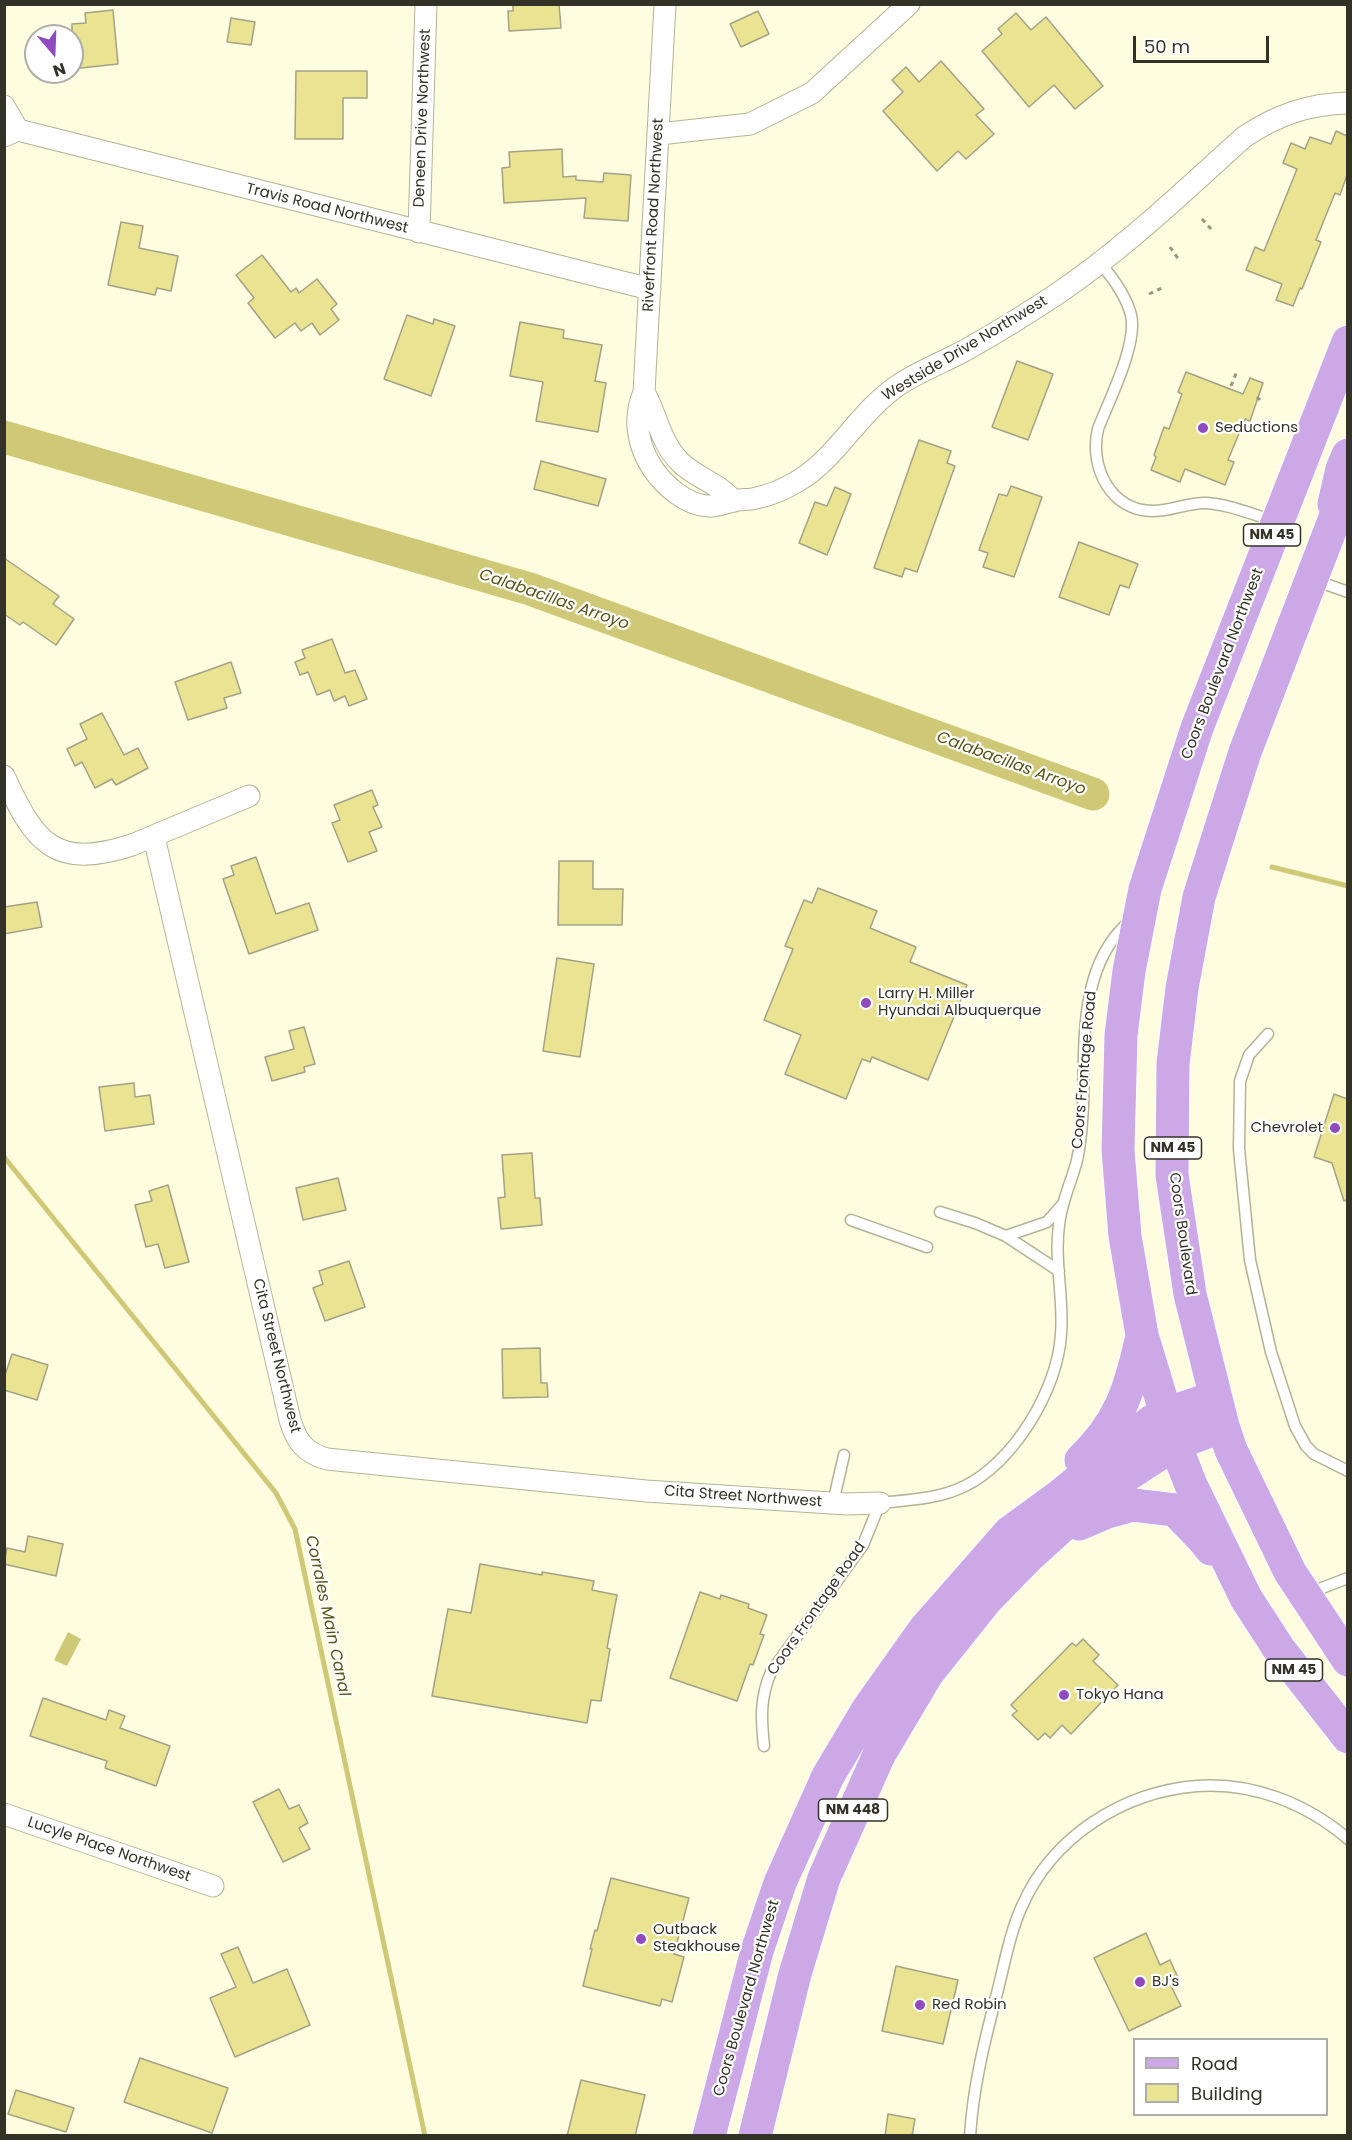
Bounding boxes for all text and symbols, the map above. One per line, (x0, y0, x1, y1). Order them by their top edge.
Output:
north arrow (24, 24, 84, 84)
scale bar (1136, 24, 1272, 62)
street label: Deneen Drive Northwest (411, 28, 435, 208)
text: 50 m (1144, 34, 1190, 59)
text: N (50, 57, 69, 82)
street label: Riverfront Road Northwest (640, 118, 668, 312)
street label: Travis Road Northwest (244, 180, 410, 238)
street label: Westside Drive Northwest (879, 292, 1051, 406)
place label: Seductions (1215, 419, 1298, 437)
marker: Seductions (1196, 421, 1210, 435)
road number: NM 45 (1244, 524, 1300, 546)
water label: Calabacillas Arroyo (477, 565, 631, 635)
street label: Coors Boulevard Northwest (1178, 566, 1268, 762)
water label: Calabacillas Arroyo (934, 728, 1088, 800)
place label: Larry H. Miller Hyundai Albuquerque (878, 985, 1041, 1020)
street label: Coors Frontage Road (1069, 990, 1101, 1150)
marker: Larry H. Miller Hyundai Albuquerque (859, 996, 873, 1010)
place label: Chevrolet (1250, 1119, 1323, 1137)
marker: Chevrolet (1328, 1121, 1342, 1135)
road number: NM 45 (1144, 1137, 1202, 1159)
street label: Coors Boulevard (1164, 1171, 1200, 1297)
street label: Cita Street Northwest (248, 1277, 304, 1435)
street label: Cita Street Northwest (663, 1482, 823, 1512)
water label: Corrales Main Canal (301, 1534, 353, 1698)
street label: Coors Frontage Road (764, 1539, 870, 1679)
road number: NM 45 (1266, 1659, 1322, 1681)
place label: Tokyo Hana (1076, 1686, 1164, 1704)
marker: Tokyo Hana (1057, 1688, 1071, 1702)
road number: NM 448 (818, 1799, 888, 1821)
street label: Lucyle Place Northwest (25, 1814, 193, 1886)
street label: Coors Boulevard Northwest (710, 1898, 784, 2098)
place label: Outback Steakhouse (653, 1921, 740, 1956)
marker: Outback Steakhouse (634, 1932, 648, 1946)
place label: BJ's (1152, 1973, 1179, 1991)
marker: BJ's (1133, 1975, 1147, 1989)
place label: Red Robin (932, 1996, 1007, 2014)
marker: Red Robin (913, 1998, 927, 2012)
legend (1133, 2038, 1328, 2116)
text: Road (1191, 2051, 1238, 2076)
text: Building (1191, 2081, 1263, 2106)

